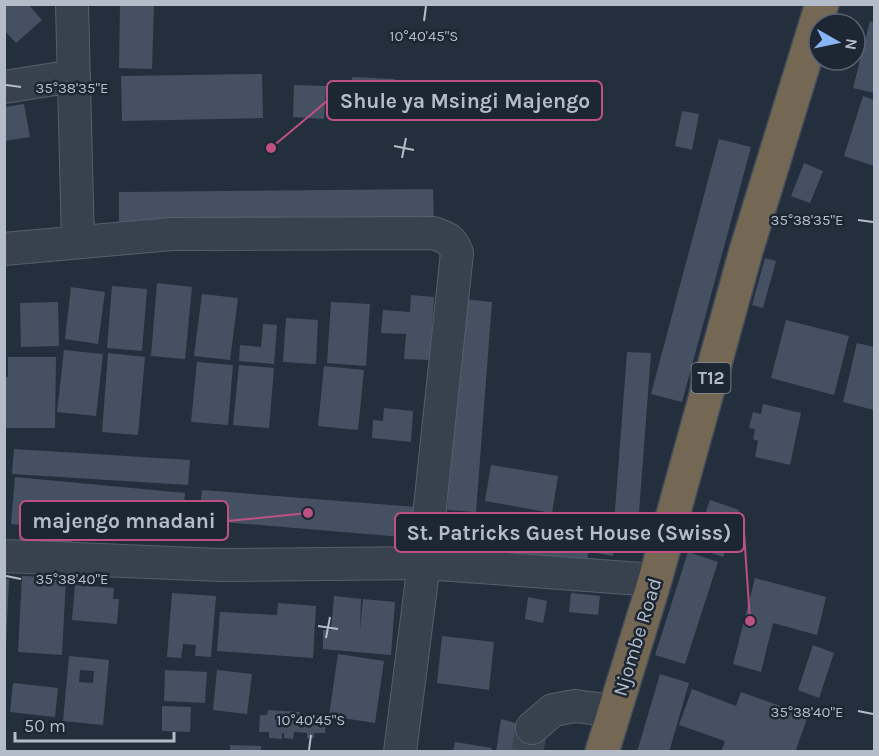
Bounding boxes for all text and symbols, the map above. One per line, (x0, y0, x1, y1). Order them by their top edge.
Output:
north arrow (807, 12, 867, 72)
text: 10°40'45"S (390, 27, 458, 45)
text: N (841, 37, 862, 51)
text: 35°38'35"E (36, 79, 108, 97)
callout: Shule ya Msingi Majengo (327, 81, 602, 120)
text: Shule ya Msingi Majengo (340, 89, 590, 113)
text: 35°38'35"E (771, 211, 843, 229)
road number: T12 (692, 363, 730, 393)
callout: majengo mnadani (20, 501, 228, 540)
text: majengo mnadani (32, 509, 216, 533)
callout: St. Patricks Guest House (Swiss) (395, 513, 744, 552)
text: St. Patricks Guest House (Swiss) (406, 521, 732, 545)
text: 35°38'40"E (36, 570, 108, 588)
street label: Njombe Road (609, 575, 666, 699)
text: 35°38'40"E (771, 703, 843, 721)
scale bar (15, 705, 174, 743)
text: 10°40'45"S (277, 711, 345, 729)
text: 50 m (24, 715, 66, 737)

